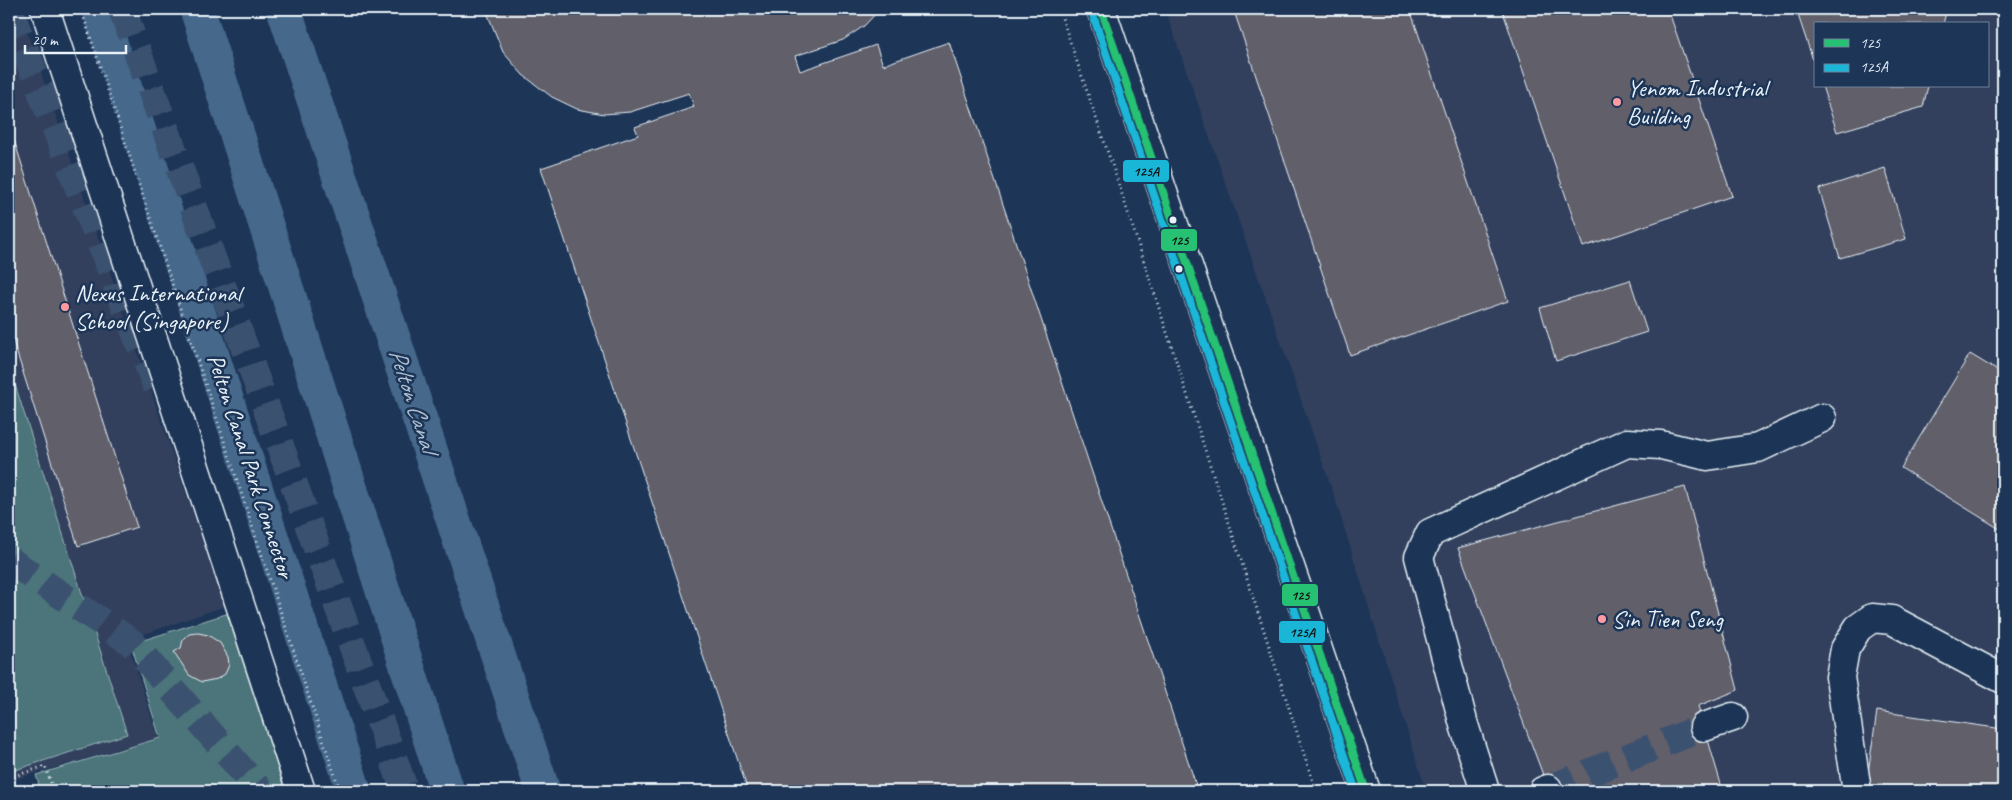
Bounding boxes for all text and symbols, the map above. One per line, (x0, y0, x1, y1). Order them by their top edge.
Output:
scale bar (25, 22, 126, 54)
legend (1814, 22, 1990, 88)
text: 20 m (32, 31, 59, 50)
text: 125 (1860, 34, 1882, 53)
text: 125A (1860, 58, 1889, 77)
place label: Yenom Industrial Building (1627, 73, 1771, 131)
marker: Yenom Industrial Building (1611, 96, 1623, 108)
line badge: 125A (1122, 159, 1170, 183)
text: 125A (1133, 163, 1160, 180)
unlabelled marker (1168, 215, 1178, 225)
line badge: 125 (1160, 228, 1198, 252)
text: 125 (1170, 232, 1190, 249)
unlabelled marker (1174, 264, 1184, 274)
place label: Nexus International School (Singapore) (75, 278, 245, 336)
marker: Nexus International School (Singapore) (59, 301, 71, 313)
water label: Pelton Canal (381, 344, 447, 463)
street label: Pelton Canal Park Connector (201, 350, 302, 584)
line badge: 125 (1281, 583, 1319, 607)
text: 125 (1291, 587, 1311, 604)
place label: Sin Tien Seng (1612, 604, 1724, 634)
marker: Sin Tien Seng (1596, 613, 1608, 625)
line badge: 125A (1278, 620, 1326, 644)
text: 125A (1289, 624, 1316, 641)

